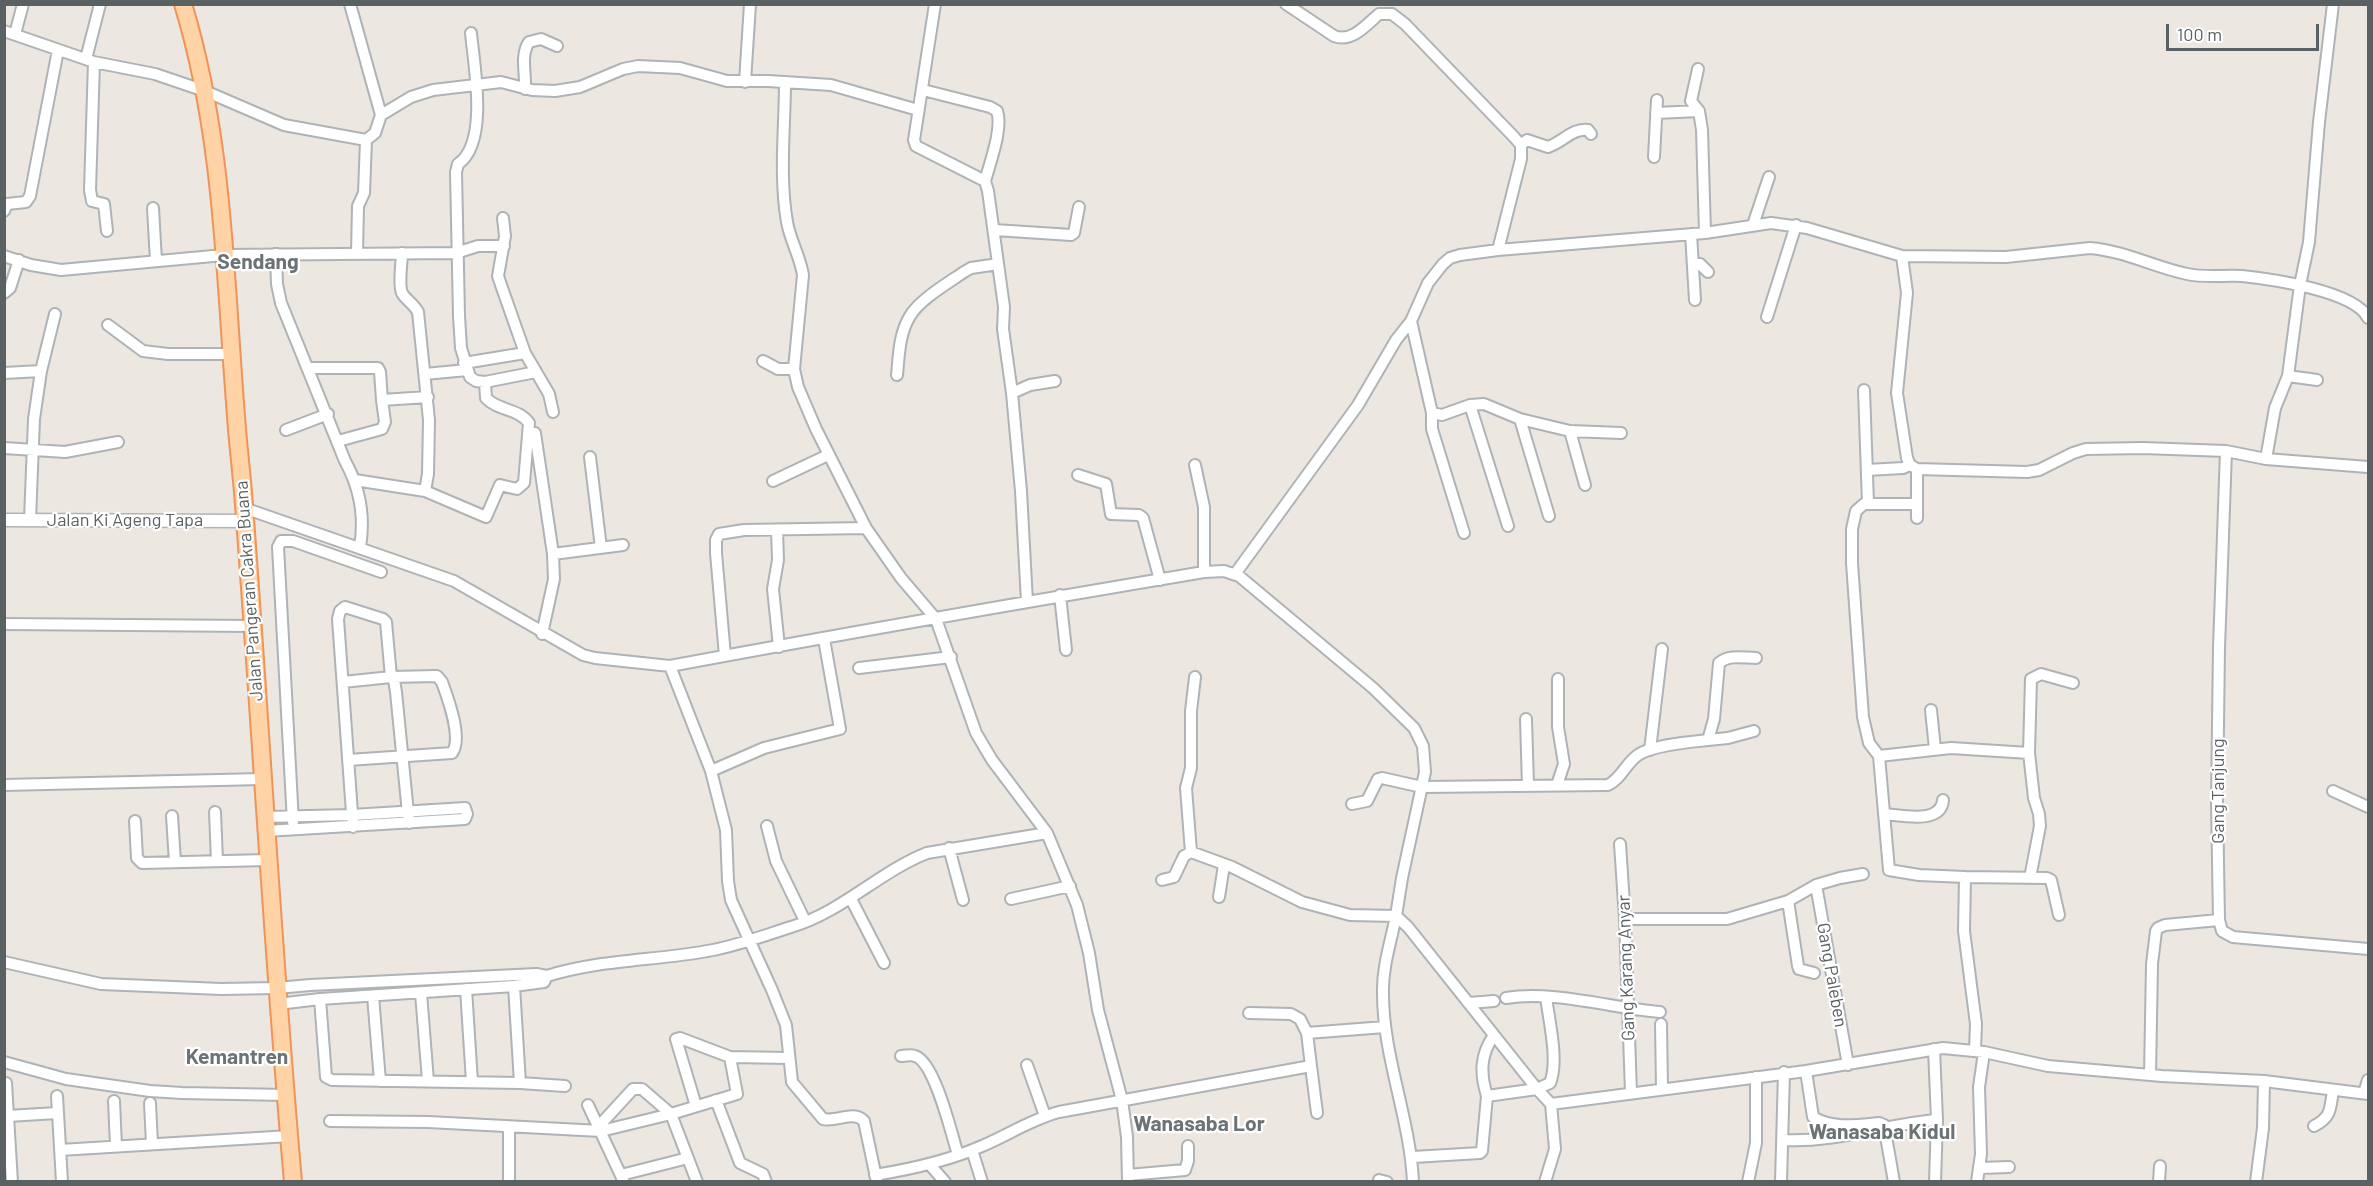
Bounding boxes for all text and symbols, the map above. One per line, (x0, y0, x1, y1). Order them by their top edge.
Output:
scale bar (2169, 12, 2322, 50)
text: 100 m (2177, 23, 2222, 45)
district label: Sendang (217, 249, 299, 275)
street label: Jalan Pangeran Cakra Buana (231, 480, 267, 702)
street label: Jalan Ki Ageng Tapa (47, 509, 203, 531)
street label: Gang Tanjung (2207, 738, 2229, 844)
street label: Gang Karang Anyar (1613, 895, 1639, 1041)
street label: Gang Paleben (1812, 921, 1852, 1029)
district label: Kemantren (186, 1044, 288, 1070)
district label: Wanasaba Lor (1133, 1111, 1265, 1137)
district label: Wanasaba Kidul (1809, 1119, 1955, 1145)

